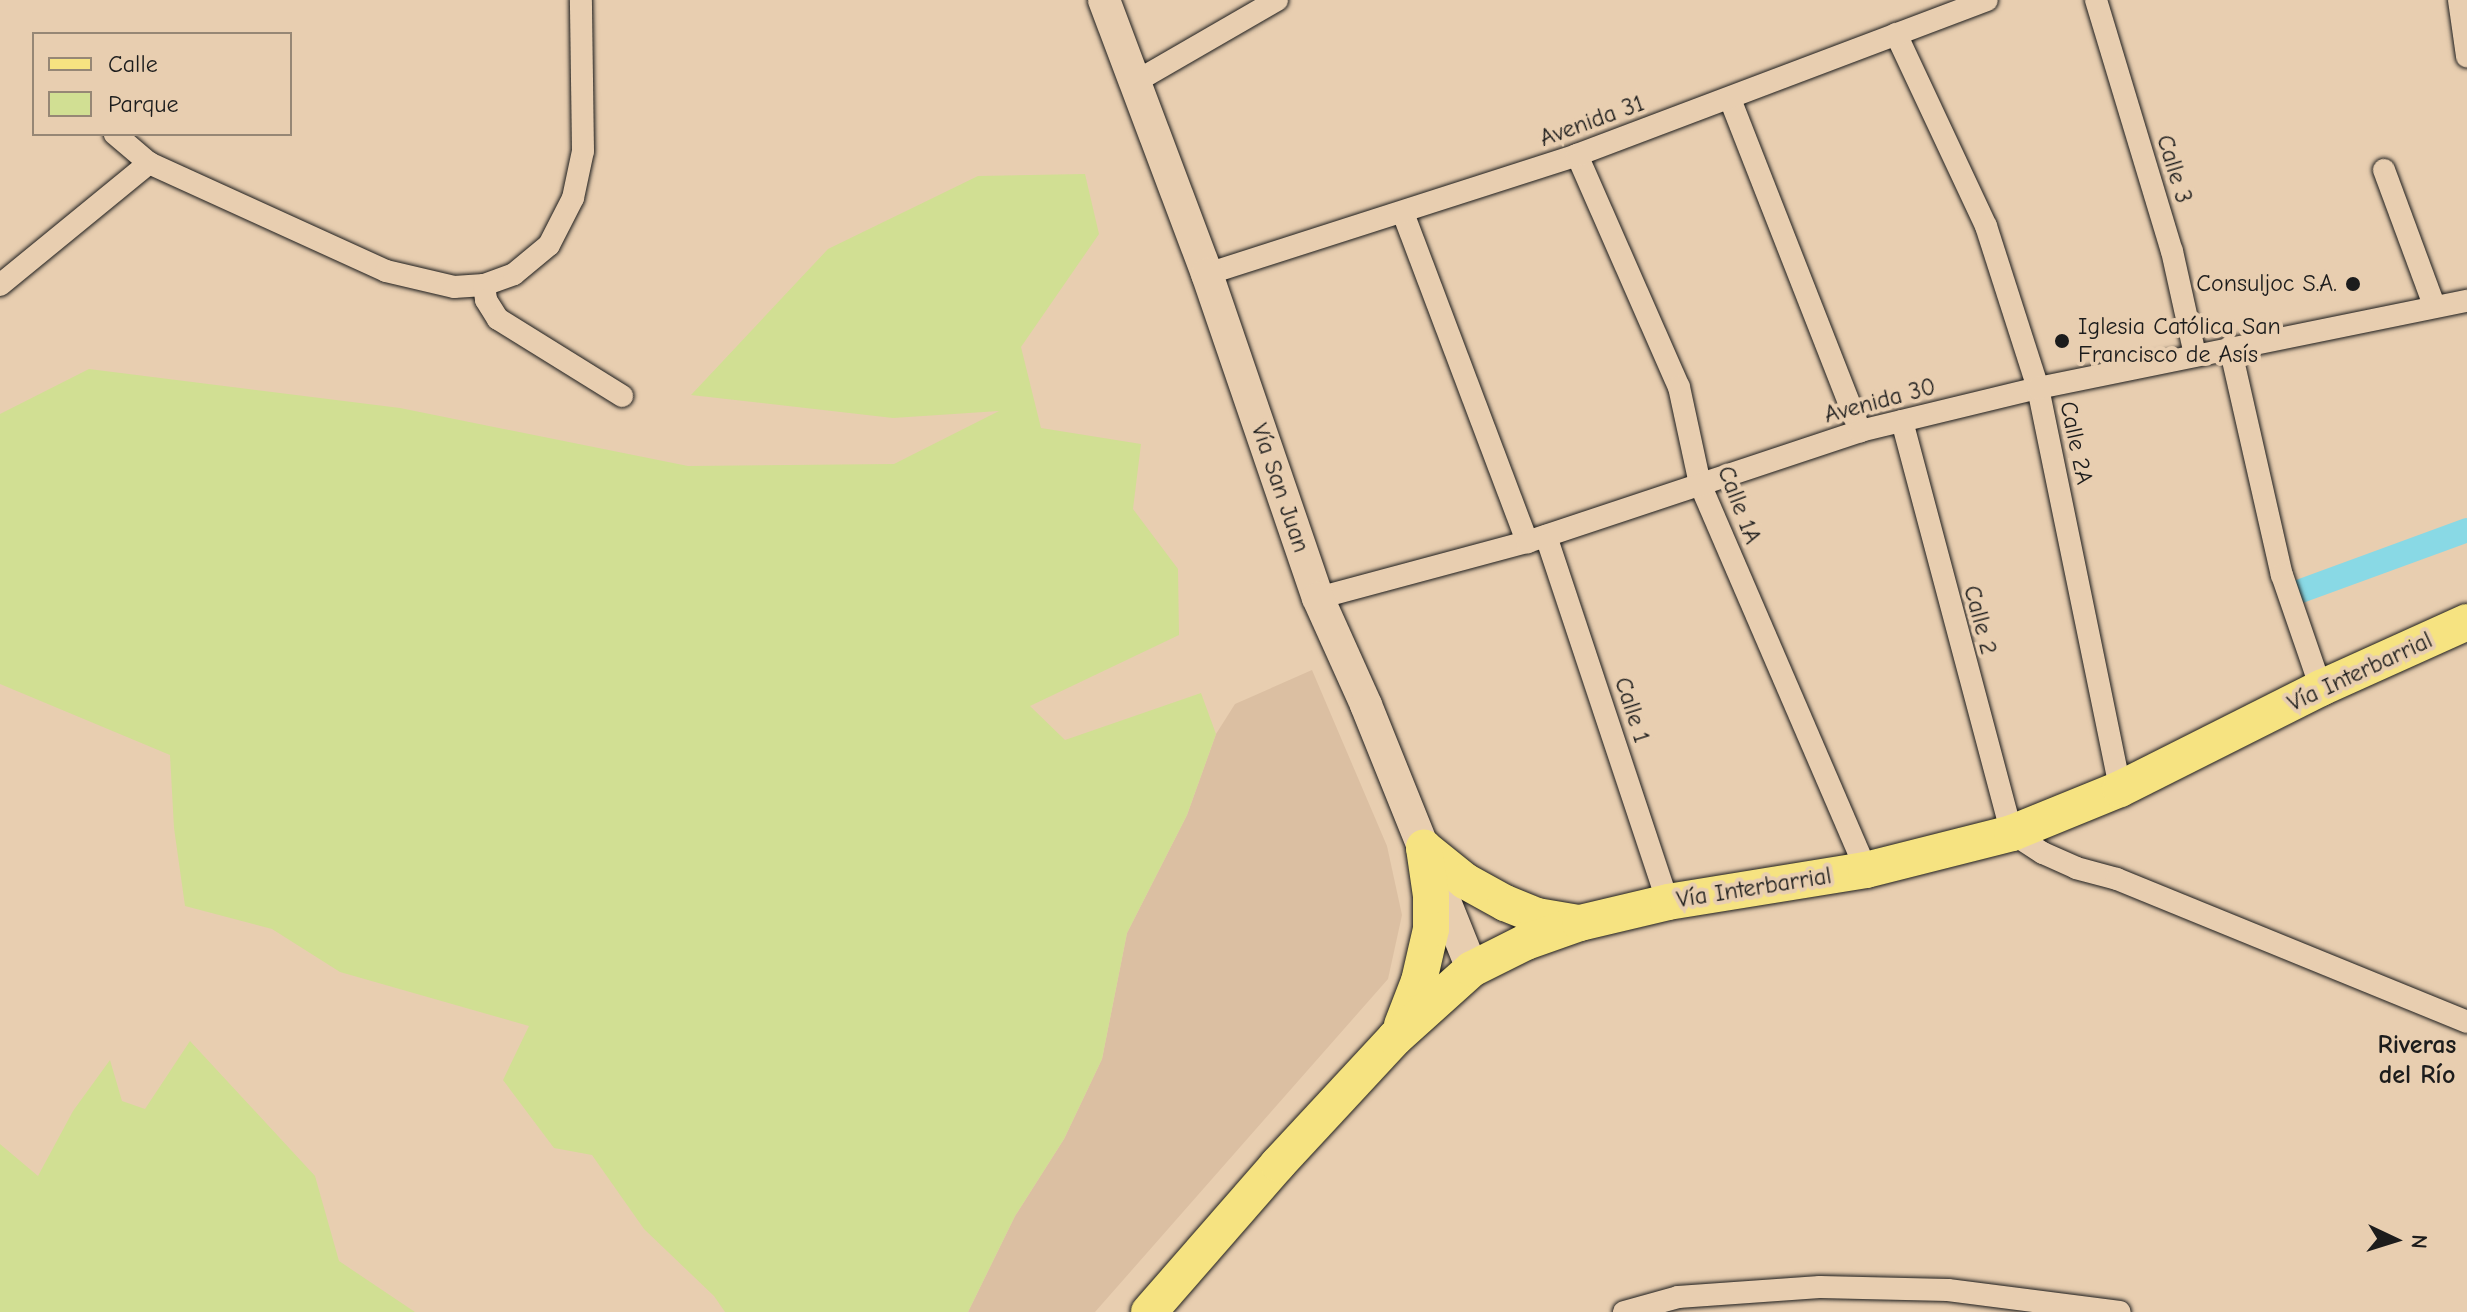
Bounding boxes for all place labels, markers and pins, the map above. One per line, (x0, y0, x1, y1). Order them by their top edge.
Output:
place label: Consuljoc S.A. (2196, 270, 2337, 298)
marker: Consuljoc S.A. (2344, 275, 2362, 293)
place label: Iglesia Católica San Francisco de Asís (2078, 313, 2281, 369)
marker: Iglesia Católica San Francisco de Asís (2053, 332, 2071, 350)

